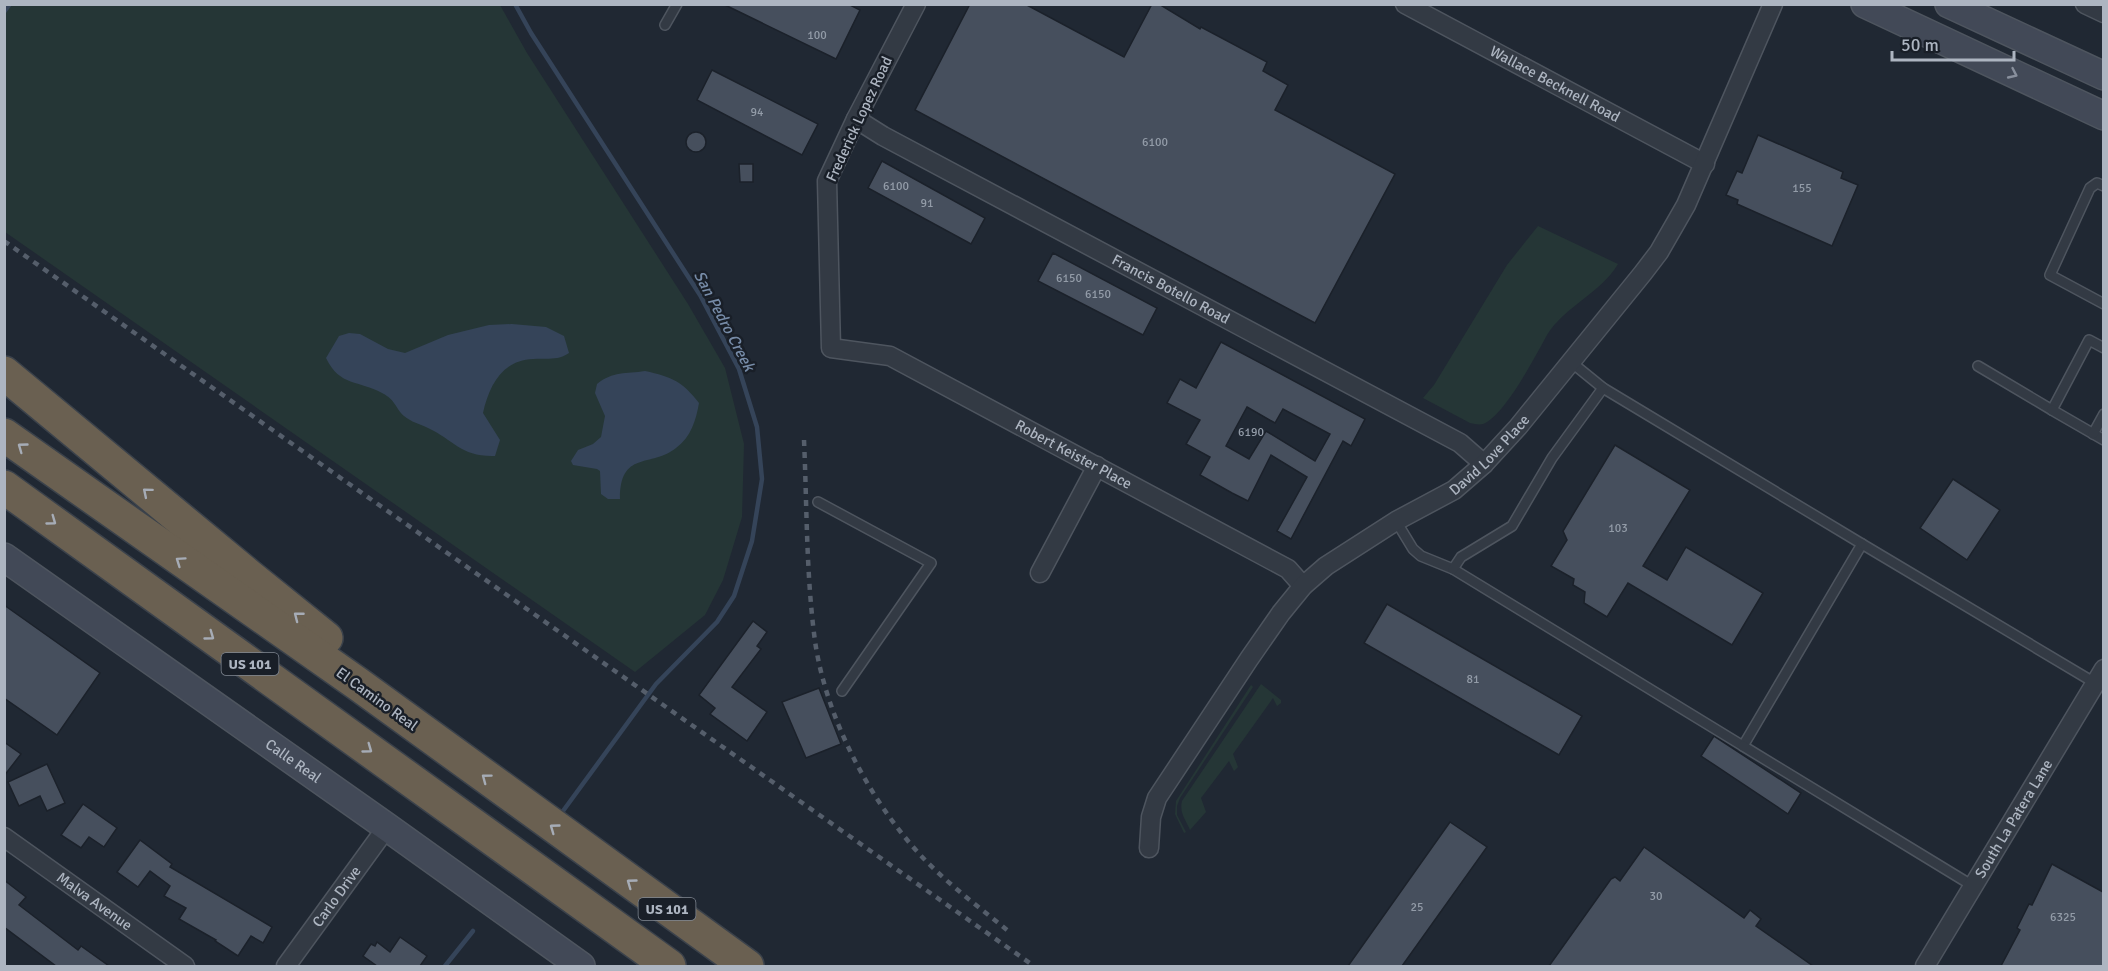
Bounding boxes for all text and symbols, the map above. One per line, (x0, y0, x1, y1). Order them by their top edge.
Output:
scale bar (1892, 24, 2014, 62)
house number: 100 (807, 28, 827, 43)
text: 50 m (1901, 34, 1939, 56)
street label: Wallace Becknell Road (1487, 42, 1623, 126)
street label: Frederick Lopez Road (822, 53, 896, 185)
one-way arrow (2007, 67, 2018, 79)
house number: 94 (751, 105, 764, 120)
house number: 6100 (1142, 135, 1168, 150)
house number: 6100 (883, 179, 909, 194)
house number: 155 (1792, 181, 1812, 196)
house number: 91 (921, 196, 933, 211)
street label: Francis Botello Road (1109, 250, 1233, 328)
water label: San Pedro Creek (689, 267, 760, 376)
house number: 6150 (1056, 271, 1082, 286)
house number: 6150 (1085, 287, 1111, 302)
street label: David Love Place (1446, 411, 1533, 499)
street label: Robert Keister Place (1012, 416, 1135, 493)
house number: 6190 (1238, 425, 1264, 440)
one-way arrow (17, 444, 28, 455)
one-way arrow (143, 489, 154, 500)
one-way arrow (45, 514, 56, 525)
house number: 103 (1608, 521, 1628, 536)
one-way arrow (176, 557, 187, 568)
one-way arrow (294, 612, 305, 623)
one-way arrow (203, 628, 214, 639)
road number: US 101 (222, 653, 278, 675)
street label: El Camino Real (333, 663, 421, 735)
house number: 81 (1467, 672, 1479, 687)
street label: Calle Real (262, 735, 325, 787)
one-way arrow (362, 742, 373, 753)
street label: South La Patera Lane (1971, 756, 2056, 881)
one-way arrow (482, 774, 493, 785)
one-way arrow (549, 824, 560, 835)
street label: Carlo Drive (308, 862, 365, 930)
street label: Malva Avenue (53, 868, 136, 934)
one-way arrow (626, 879, 637, 890)
house number: 30 (1650, 889, 1662, 904)
road number: US 101 (638, 898, 696, 920)
house number: 25 (1411, 900, 1423, 915)
house number: 6325 (2050, 910, 2076, 925)

